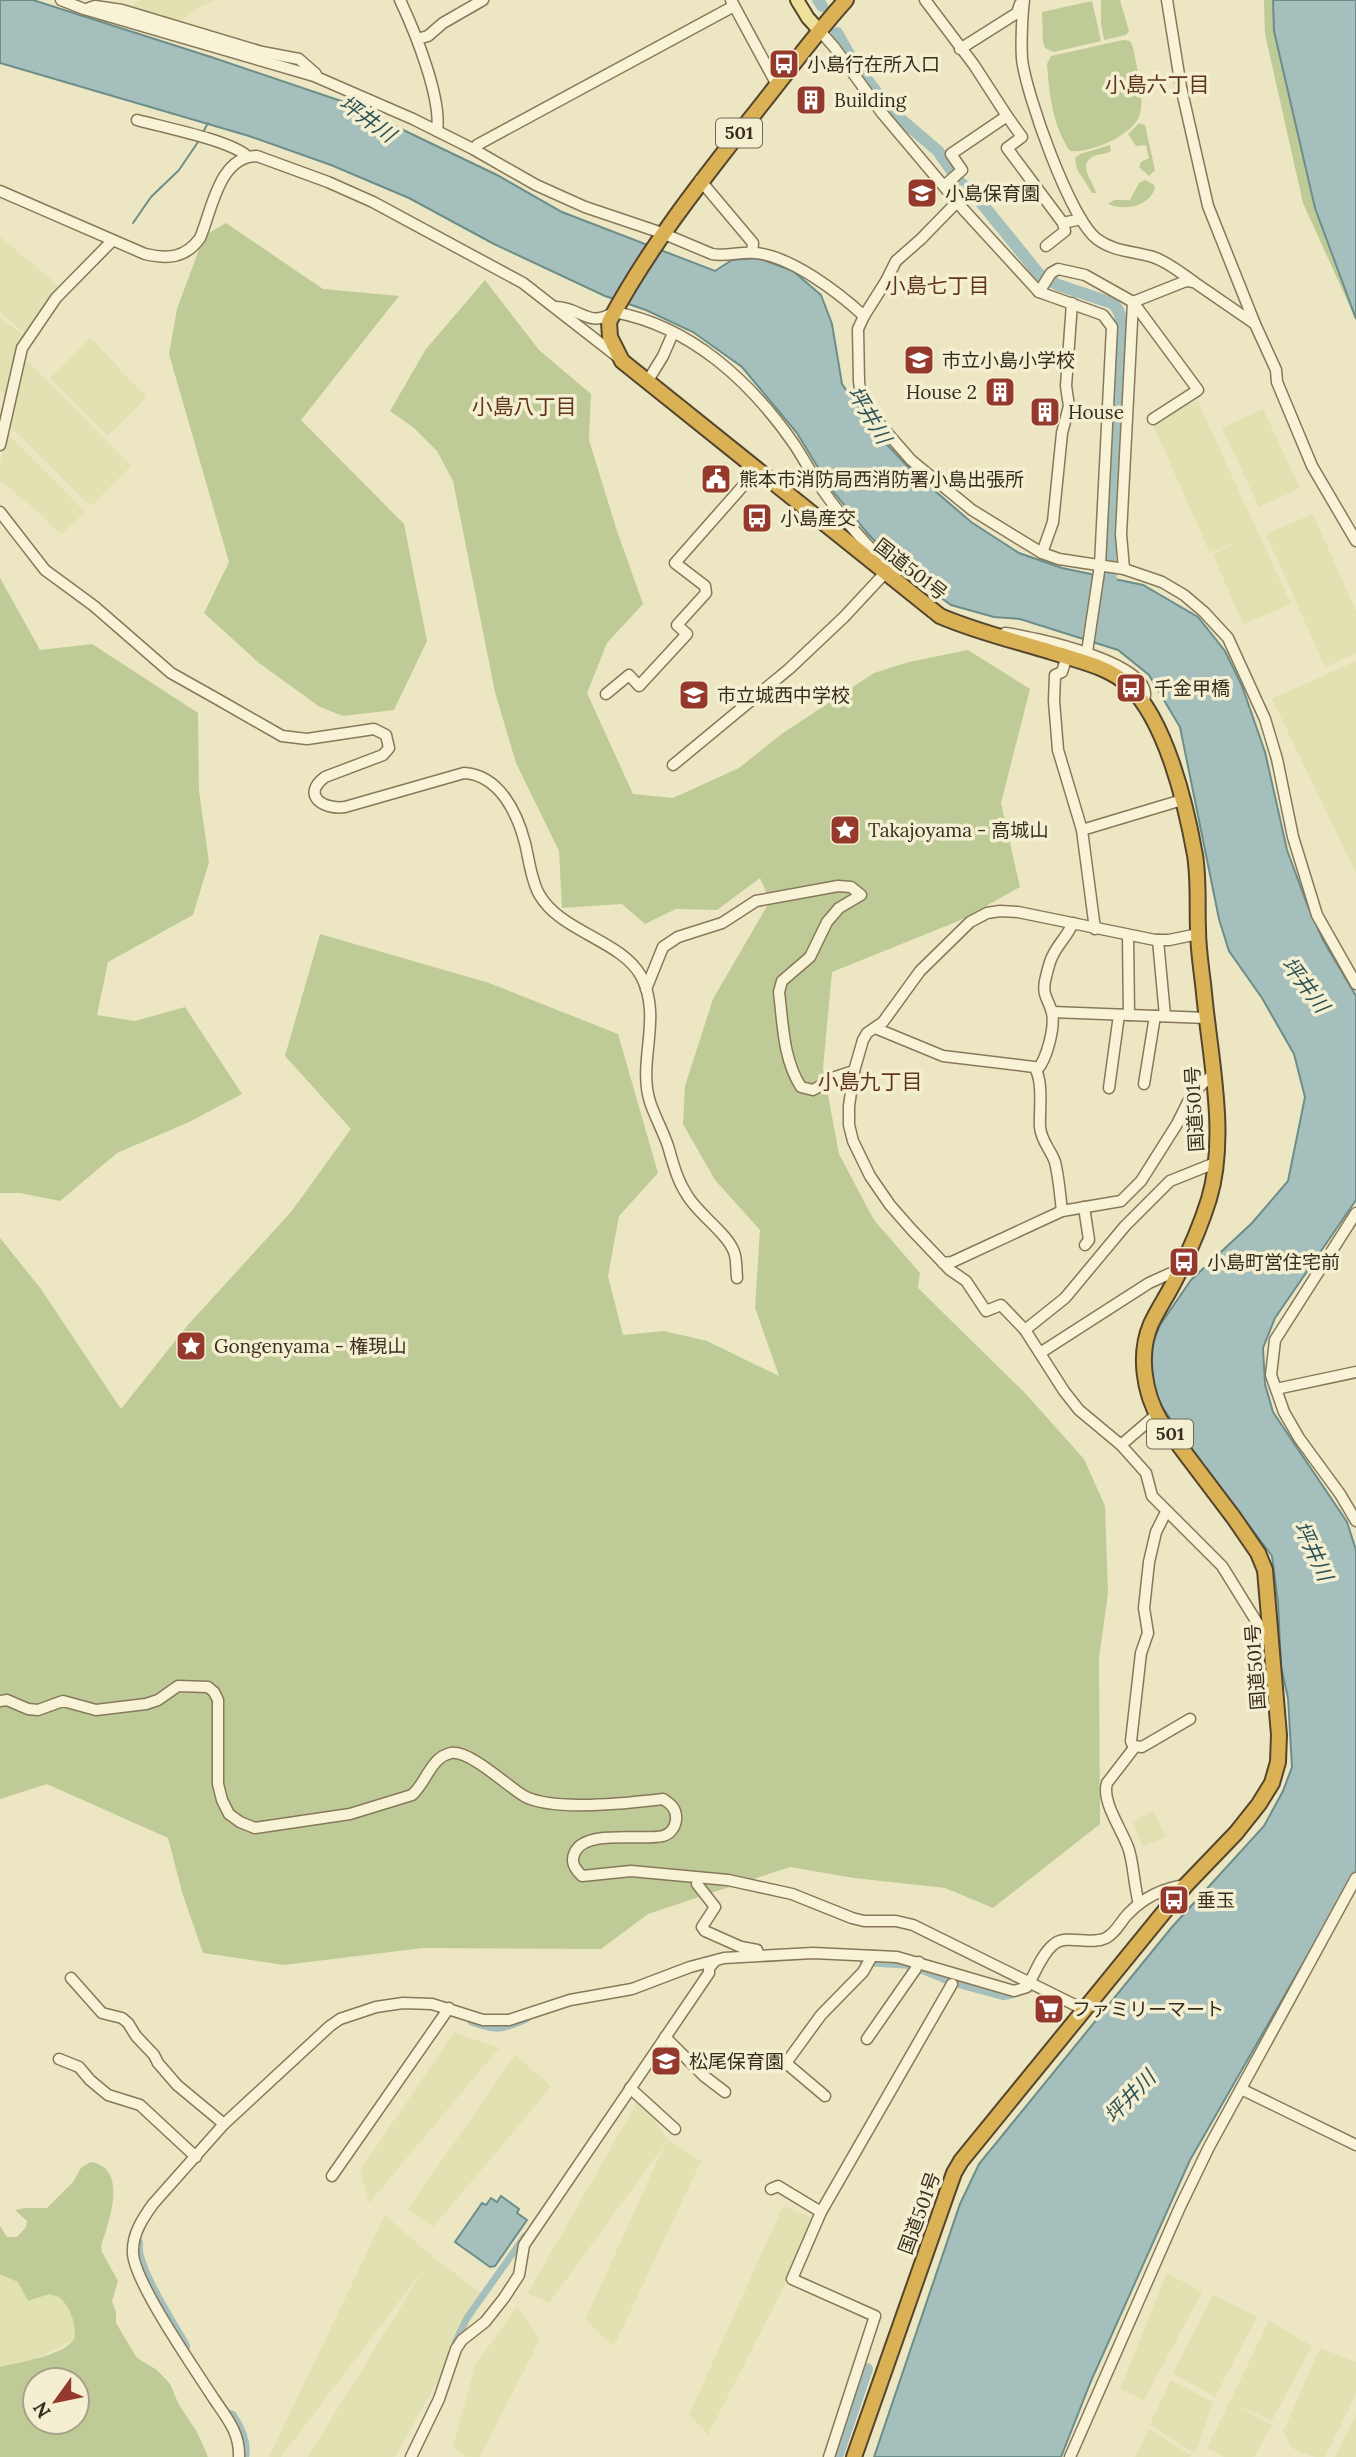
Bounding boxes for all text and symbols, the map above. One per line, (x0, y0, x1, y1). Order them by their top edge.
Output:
bus stop icon: 小島行在所入口 (767, 47, 801, 81)
place label: 小島行在所入口 (807, 52, 940, 76)
district label: 小島六丁目 (1105, 71, 1210, 98)
building icon: Building (794, 83, 828, 117)
place label: Building (834, 88, 907, 112)
water label: 坪井川 (334, 89, 402, 149)
road number: 501 (716, 118, 762, 148)
school or university icon: 小島保育園 (905, 176, 939, 210)
place label: 小島保育園 (945, 181, 1040, 205)
district label: 小島七丁目 (885, 272, 990, 299)
school or university icon: 市立小島小学校 (902, 343, 936, 377)
place label: 市立小島小学校 (942, 348, 1075, 372)
building icon: House 2 (983, 375, 1017, 409)
place label: House 2 (906, 380, 977, 404)
water label: 坪井川 (842, 381, 898, 450)
district label: 小島八丁目 (472, 393, 577, 420)
building icon: House (1028, 395, 1062, 429)
place label: House (1068, 400, 1124, 424)
public building icon: 熊本市消防局西消防署小島出張所 (699, 462, 733, 496)
place label: 熊本市消防局西消防署小島出張所 (739, 467, 1024, 491)
bus stop icon: 小島産交 (740, 501, 774, 535)
place label: 小島産交 (780, 506, 856, 530)
street label: 国道501号 (870, 533, 952, 605)
bus stop icon: 千金甲橋 (1114, 671, 1148, 705)
place label: 千金甲橋 (1154, 676, 1230, 700)
school or university icon: 市立城西中学校 (677, 678, 711, 712)
place label: 市立城西中学校 (717, 683, 850, 707)
place icon: Takajoyama - 高城山 (828, 813, 862, 847)
place label: Takajoyama - 高城山 (868, 818, 1048, 842)
water label: 坪井川 (1276, 951, 1336, 1020)
street label: 国道501号 (1180, 1065, 1208, 1153)
district label: 小島九丁目 (818, 1068, 923, 1095)
bus stop icon: 小島町営住宅前 (1167, 1245, 1201, 1279)
place label: 小島町営住宅前 (1207, 1250, 1340, 1274)
place icon: Gongenyama - 権現山 (174, 1329, 208, 1363)
place label: Gongenyama - 権現山 (214, 1334, 406, 1358)
road number: 501 (1147, 1420, 1193, 1448)
water label: 坪井川 (1288, 1517, 1340, 1587)
street label: 国道501号 (1240, 1623, 1270, 1711)
bus stop icon: 垂玉 (1157, 1883, 1191, 1917)
place label: 垂玉 (1197, 1888, 1235, 1912)
supermarket icon: ファミリーマート (1032, 1992, 1066, 2026)
place label: ファミリーマート (1072, 1997, 1224, 2021)
school or university icon: 松尾保育園 (649, 2044, 683, 2078)
place label: 松尾保育園 (689, 2049, 784, 2073)
water label: 坪井川 (1098, 2063, 1163, 2129)
street label: 国道501号 (893, 2168, 945, 2258)
north arrow (21, 2366, 91, 2436)
text: N (28, 2397, 56, 2423)

